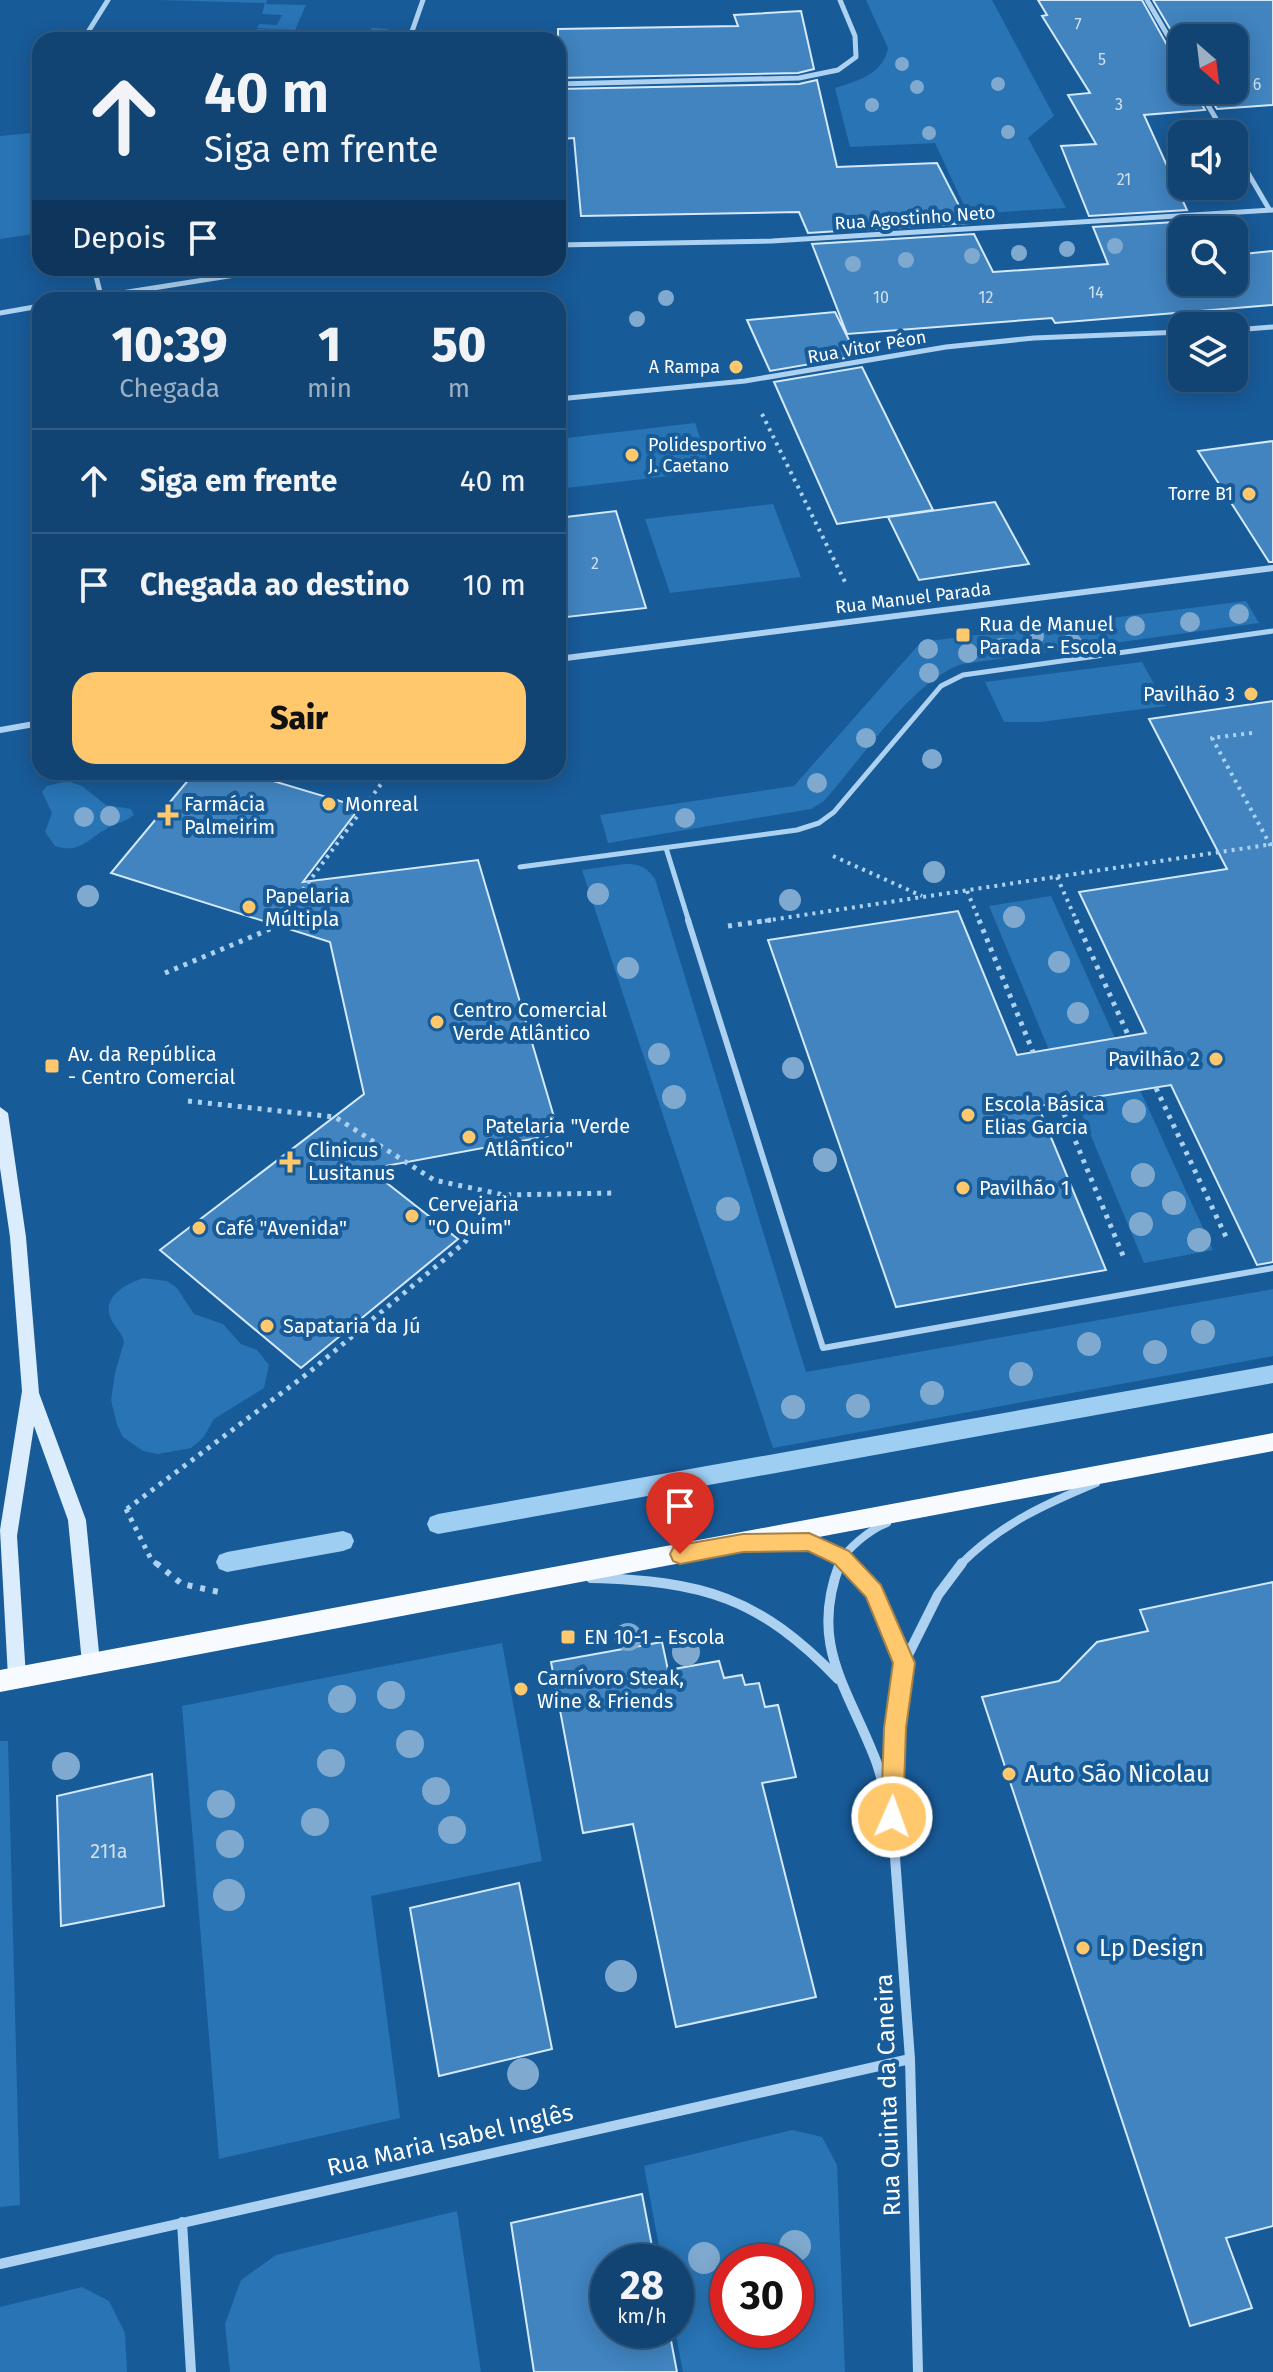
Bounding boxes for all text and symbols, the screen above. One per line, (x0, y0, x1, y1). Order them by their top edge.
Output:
house number: 7 (1074, 15, 1082, 34)
north arrow (1168, 24, 1248, 104)
map controls (1168, 24, 1248, 392)
house number: 5 (1098, 50, 1106, 69)
text: 40 m (204, 60, 329, 127)
icon: ahead (72, 64, 176, 168)
house number: 6 (1253, 75, 1261, 94)
house number: 3 (1115, 95, 1123, 114)
button: sound (1168, 120, 1248, 200)
text: Siga em frente (204, 128, 439, 172)
house number: 21 (1117, 170, 1131, 189)
street label: Rua Agostinho Neto (834, 201, 996, 235)
icon: arrive (181, 216, 225, 260)
button: search (1168, 216, 1248, 296)
text: Depois (72, 220, 165, 256)
house number: 14 (1088, 283, 1104, 302)
house number: 10 (873, 288, 889, 307)
house number: 12 (979, 288, 993, 307)
button: layers (1168, 312, 1248, 392)
text: 10:39 (112, 316, 227, 374)
text: 1 (318, 316, 341, 374)
text: 50 (432, 316, 486, 374)
street label: Rua Vitor Péon (806, 326, 928, 368)
place label: A Rampa (649, 356, 720, 378)
marker: A Rampa (727, 358, 745, 376)
text: Chegada (119, 373, 220, 404)
text: min (307, 373, 352, 404)
text: m (448, 373, 470, 404)
place label: Polidesportivo J. Caetano (648, 434, 767, 477)
marker: Polidesportivo J. Caetano (623, 446, 641, 464)
icon: ahead (72, 459, 116, 503)
text: Siga em frente (140, 463, 337, 499)
text: 40 m (460, 463, 526, 499)
place label: Torre B1 (1168, 483, 1233, 505)
marker: Torre B1 (1240, 485, 1258, 503)
house number: 2 (591, 554, 599, 573)
icon: arrive (72, 563, 116, 607)
text: Chegada ao destino (140, 567, 410, 603)
text: 10 m (463, 567, 526, 603)
street label: Rua Manuel Parada (834, 578, 992, 618)
place label: Rua de Manuel Parada - Escola (979, 612, 1117, 659)
marker: Rua de Manuel Parada - Escola (954, 626, 972, 644)
button: Sair (72, 672, 526, 764)
place label: Pavilhão 3 (1143, 682, 1235, 706)
marker: Pavilhão 3 (1242, 685, 1260, 703)
place label: Farmácia Palmeirim (184, 792, 275, 839)
place label: Monreal (345, 792, 418, 816)
marker: Monreal (320, 795, 338, 813)
marker: Farmácia Palmeirim (159, 806, 177, 824)
place label: Papelaria Múltipla (265, 884, 350, 931)
marker: Papelaria Múltipla (240, 898, 258, 916)
place label: Centro Comercial Verde Atlântico (453, 998, 607, 1045)
marker: Centro Comercial Verde Atlântico (428, 1013, 446, 1031)
place label: Av. da República - Centro Comercial (68, 1042, 236, 1089)
place label: Pavilhão 2 (1108, 1047, 1200, 1071)
marker: Pavilhão 2 (1207, 1050, 1225, 1068)
marker: Av. da República - Centro Comercial (43, 1057, 61, 1075)
place label: Escola Básica Elias Garcia (984, 1092, 1105, 1139)
marker: Escola Básica Elias Garcia (959, 1106, 977, 1124)
place label: Patelaria "Verde Atlântico" (485, 1114, 630, 1161)
marker: Patelaria "Verde Atlântico" (460, 1128, 478, 1146)
place label: Clinicus Lusitanus (308, 1138, 395, 1185)
marker: Clinicus Lusitanus (279, 1151, 301, 1173)
place label: Pavilhão 1 (979, 1176, 1070, 1200)
marker: Pavilhão 1 (954, 1179, 972, 1197)
place label: Cervejaria "O Quim" (428, 1192, 519, 1239)
marker: Cervejaria "O Quim" (403, 1207, 421, 1225)
place label: Café "Avenida" (215, 1216, 347, 1240)
marker: Café "Avenida" (190, 1219, 208, 1237)
place label: Sapataria da Jú (283, 1314, 421, 1338)
marker: Sapataria da Jú (258, 1317, 276, 1335)
pin (646, 1472, 714, 1554)
icon: arrive (658, 1484, 702, 1528)
place label: EN 10-1 - Escola (584, 1625, 725, 1649)
marker: EN 10-1 - Escola (559, 1628, 577, 1646)
place label: Carnívoro Steak, Wine & Friends (537, 1666, 684, 1713)
marker: Carnívoro Steak, Wine & Friends (512, 1680, 530, 1698)
place label: Auto São Nicolau (1025, 1760, 1210, 1788)
marker: Auto São Nicolau (1000, 1765, 1018, 1783)
position arrow (850, 1775, 934, 1859)
house number: 211a (90, 1839, 128, 1863)
place label: Lp Design (1099, 1934, 1204, 1962)
marker: Lp Design (1074, 1939, 1092, 1957)
street label: Rua Quinta da Caneira (870, 1973, 906, 2217)
street label: Rua Maria Isabel Inglês (324, 2098, 576, 2182)
speed limit sign: 30 (710, 2244, 814, 2348)
text: 28 (620, 2262, 664, 2310)
text: km/h (617, 2304, 667, 2328)

